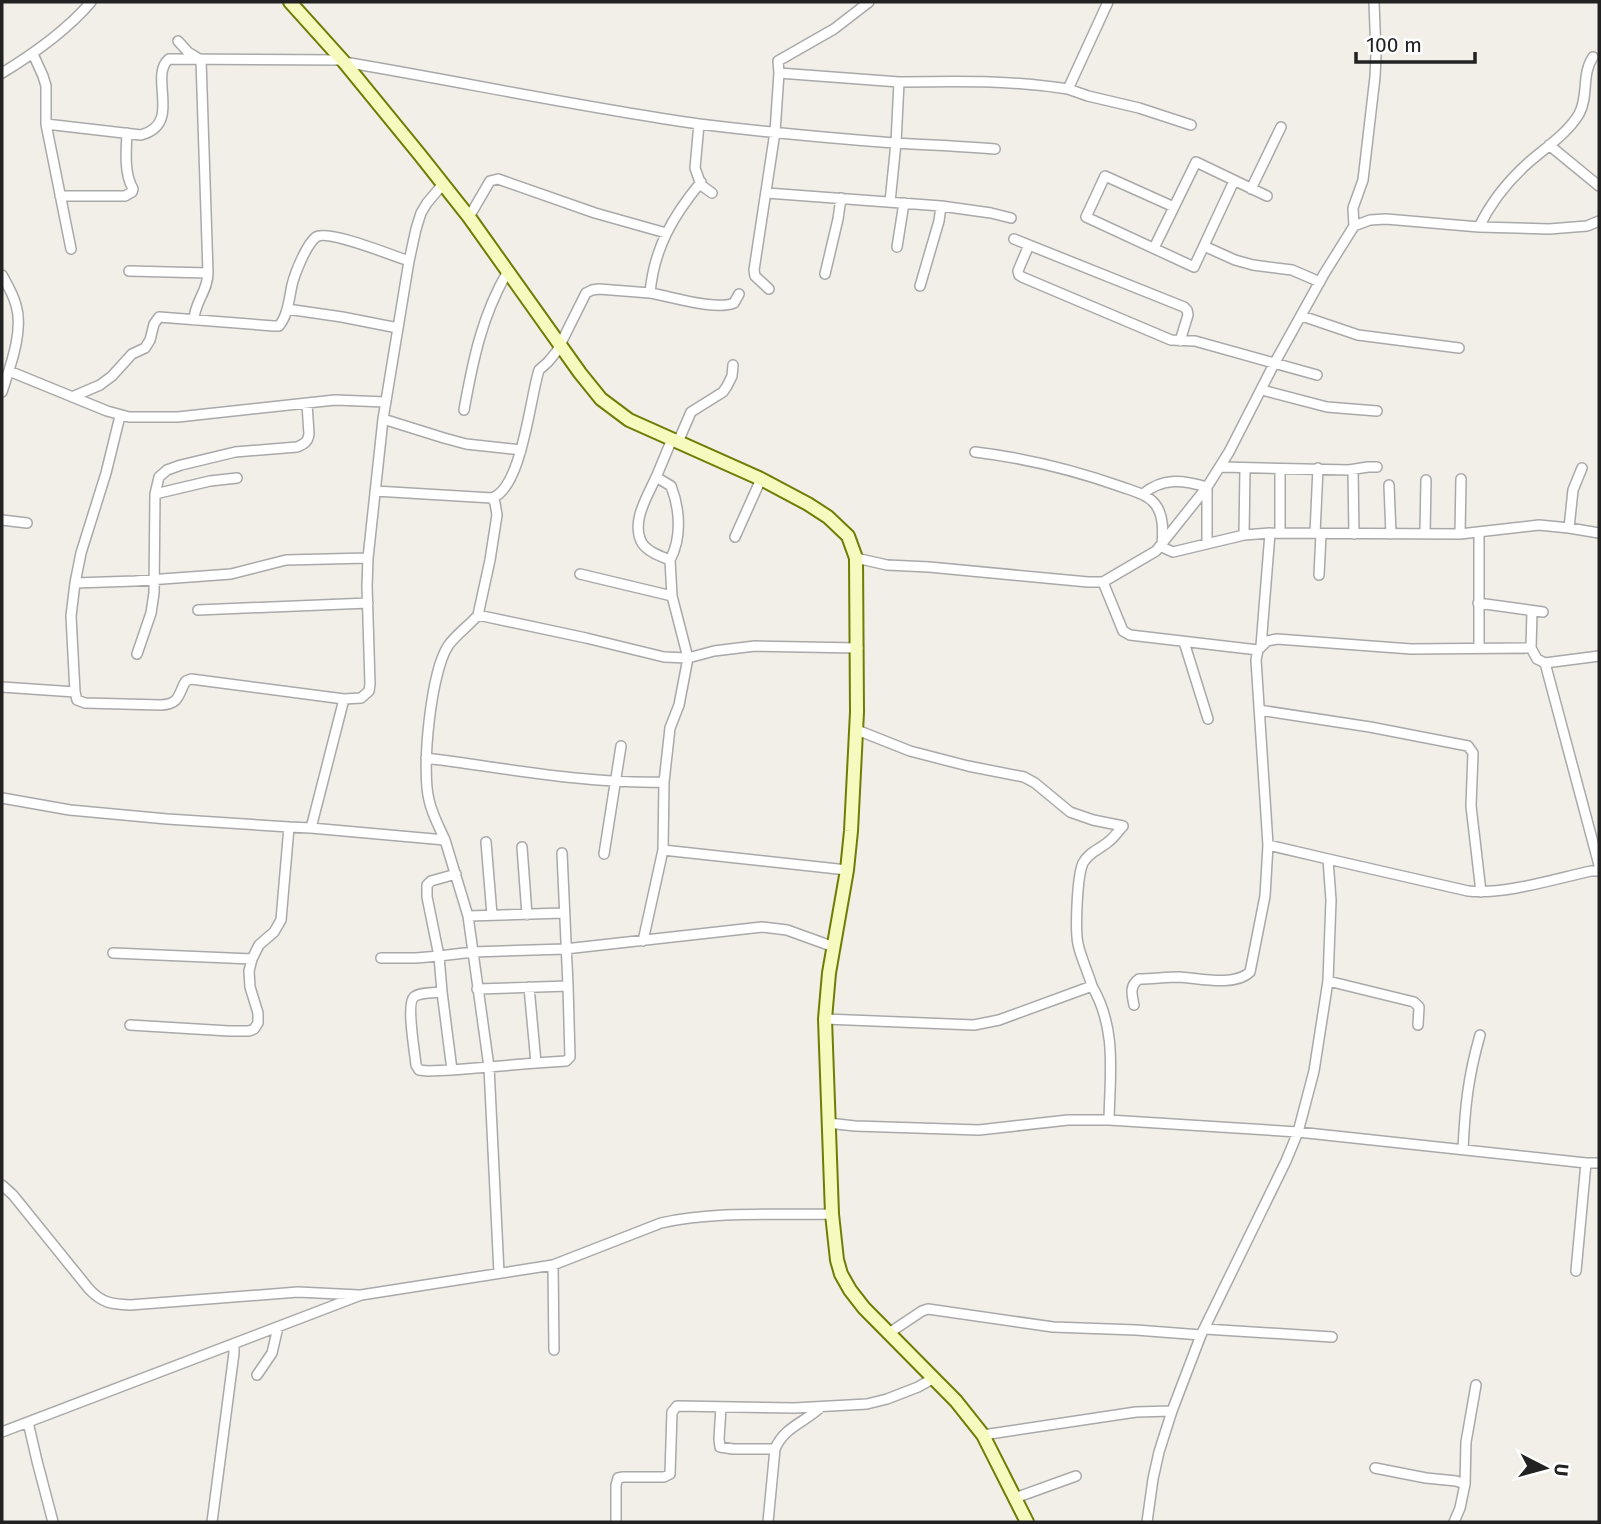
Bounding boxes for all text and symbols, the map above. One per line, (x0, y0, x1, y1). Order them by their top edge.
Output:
scale bar (1356, 21, 1475, 65)
text: 100 m (1366, 32, 1422, 58)
north arrow (1510, 1433, 1580, 1503)
text: U (1549, 1462, 1573, 1477)

